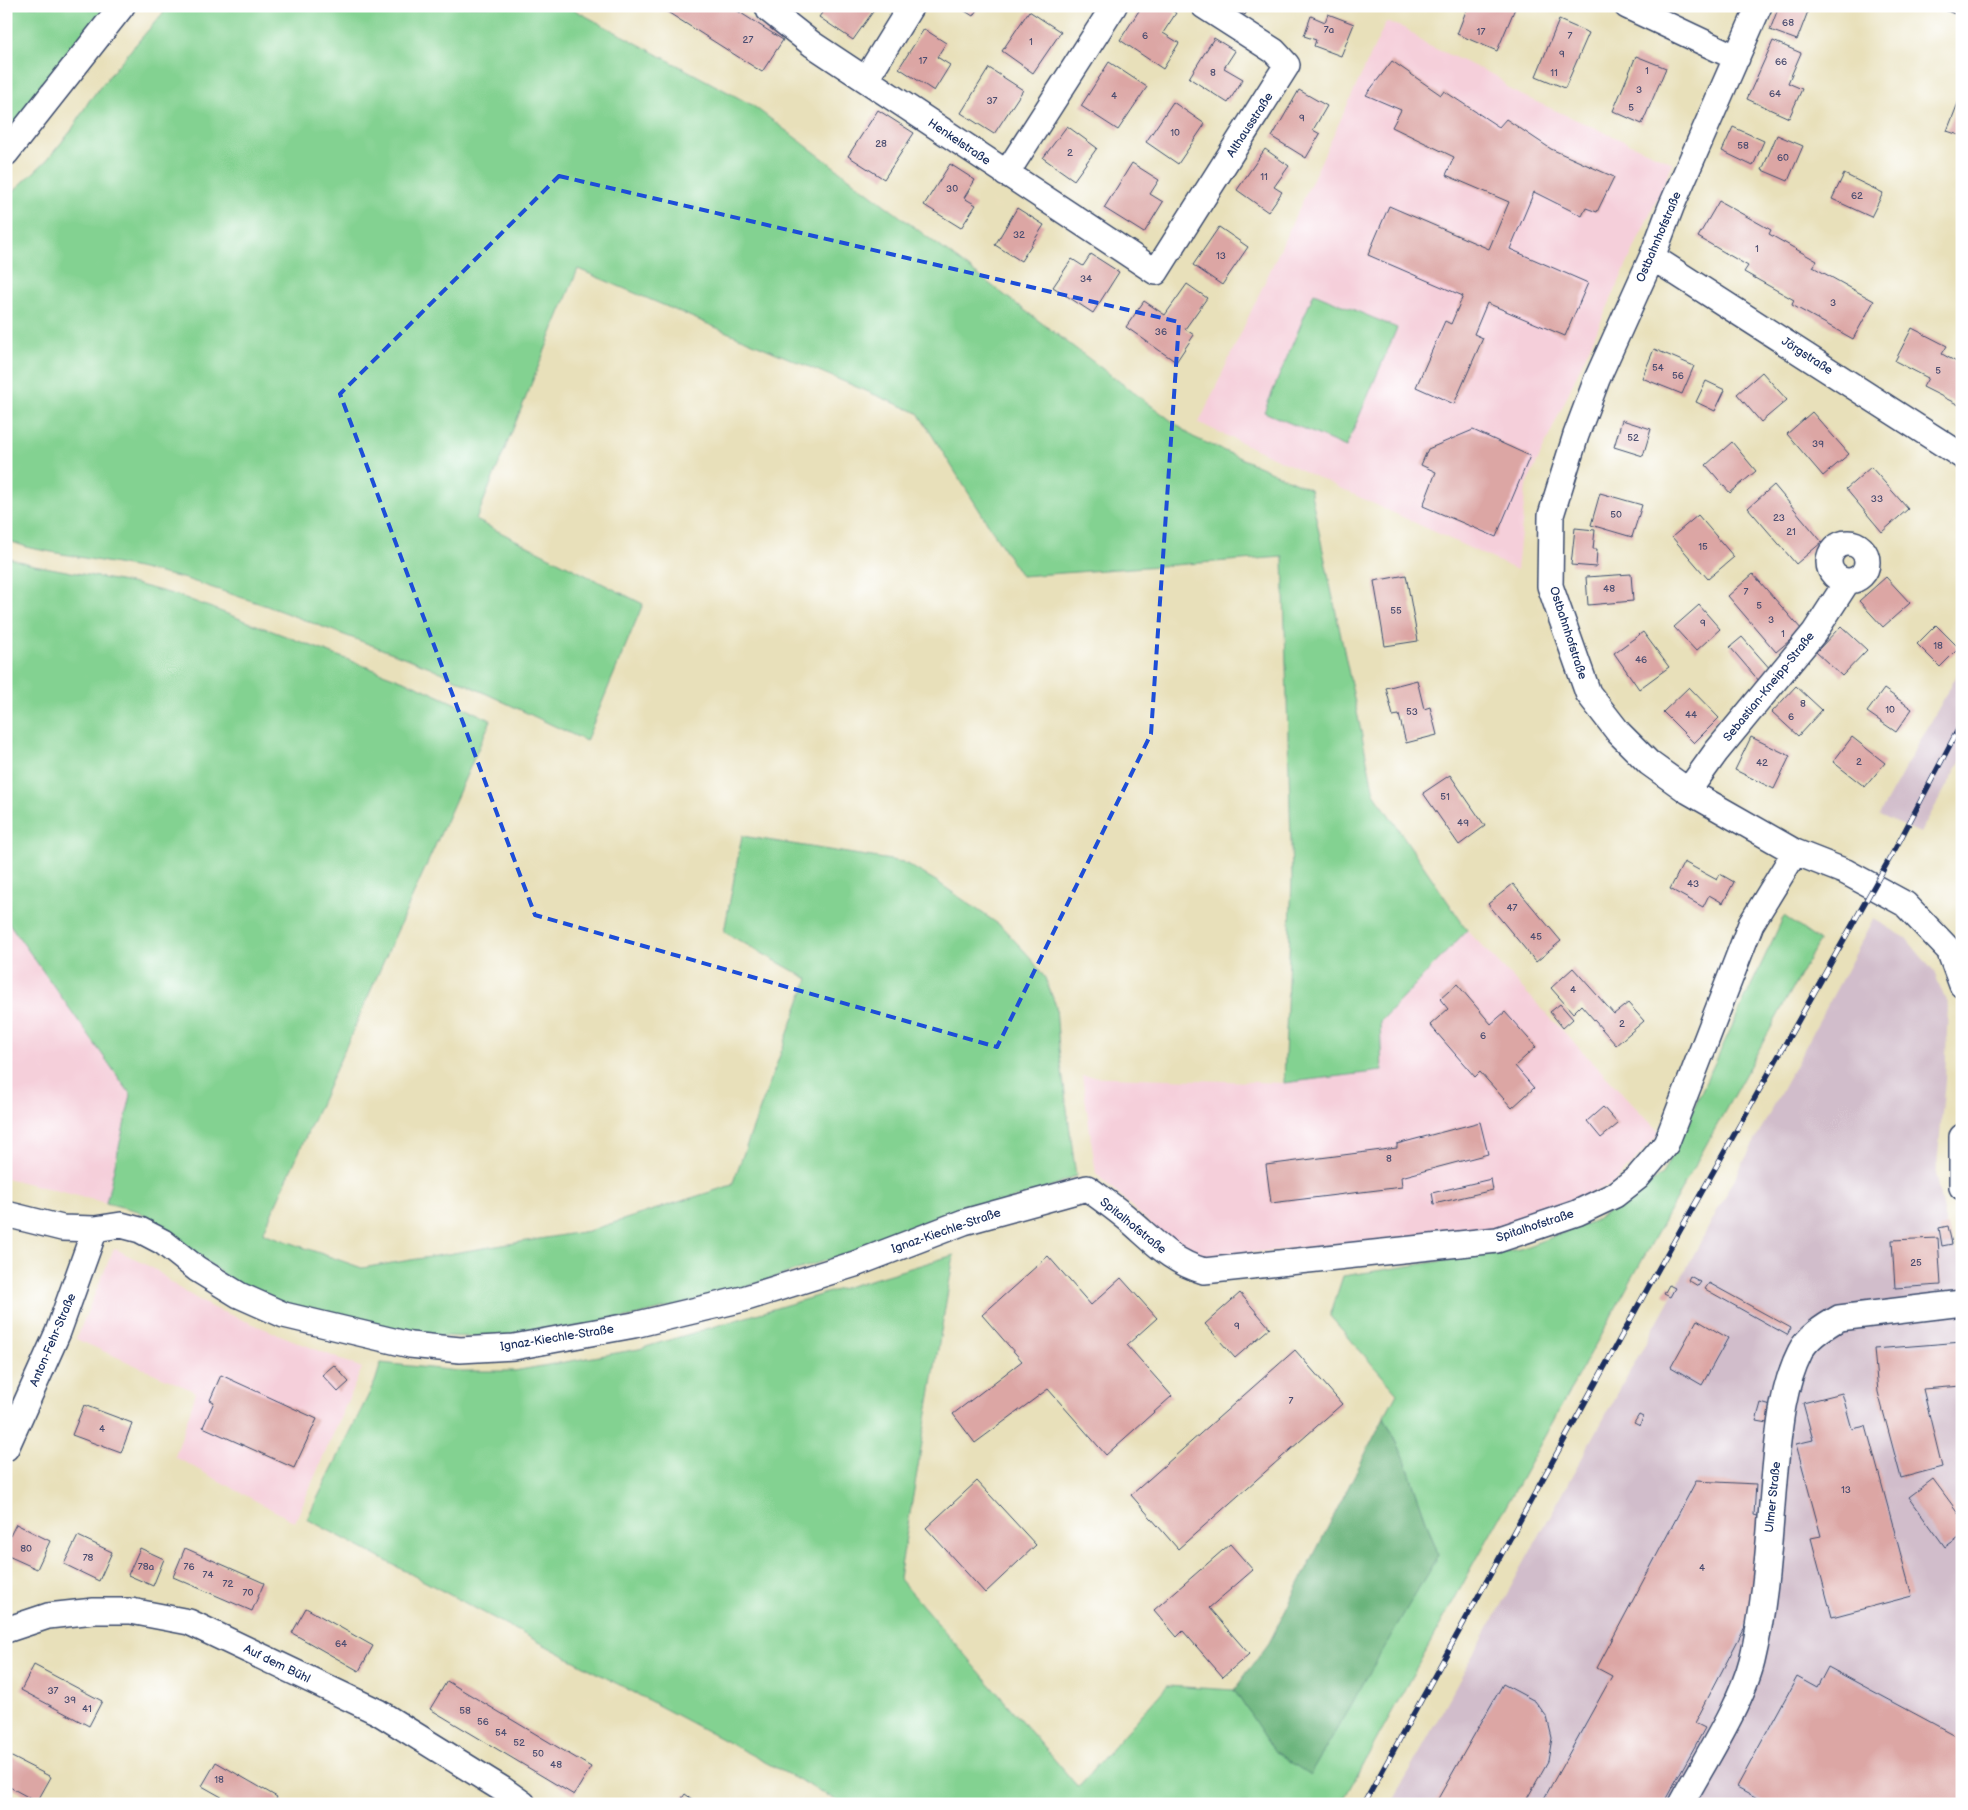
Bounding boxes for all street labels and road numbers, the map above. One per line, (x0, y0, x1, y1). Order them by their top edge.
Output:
street label: Althausstraße (1224, 90, 1276, 160)
street label: Henkelstraße (925, 116, 993, 168)
street label: Ostbahnhofstraße (1633, 189, 1685, 285)
street label: Jörgstraße (1779, 334, 1835, 378)
street label: Ostbahnhofstraße (1546, 585, 1590, 681)
street label: Sebastian-Kneipp-Straße (1720, 629, 1818, 745)
street label: Spitalhofstraße (1097, 1195, 1169, 1257)
street label: Ignaz-Kiechle-Straße (889, 1205, 1003, 1257)
street label: Spitalhofstraße (1494, 1206, 1576, 1246)
street label: Anton-Fehr-Straße (27, 1291, 79, 1389)
street label: Ignaz-Kiechle-Straße (499, 1322, 615, 1354)
street label: Ulmer Straße (1762, 1461, 1784, 1533)
street label: Auf dem Bühl (241, 1641, 313, 1687)

